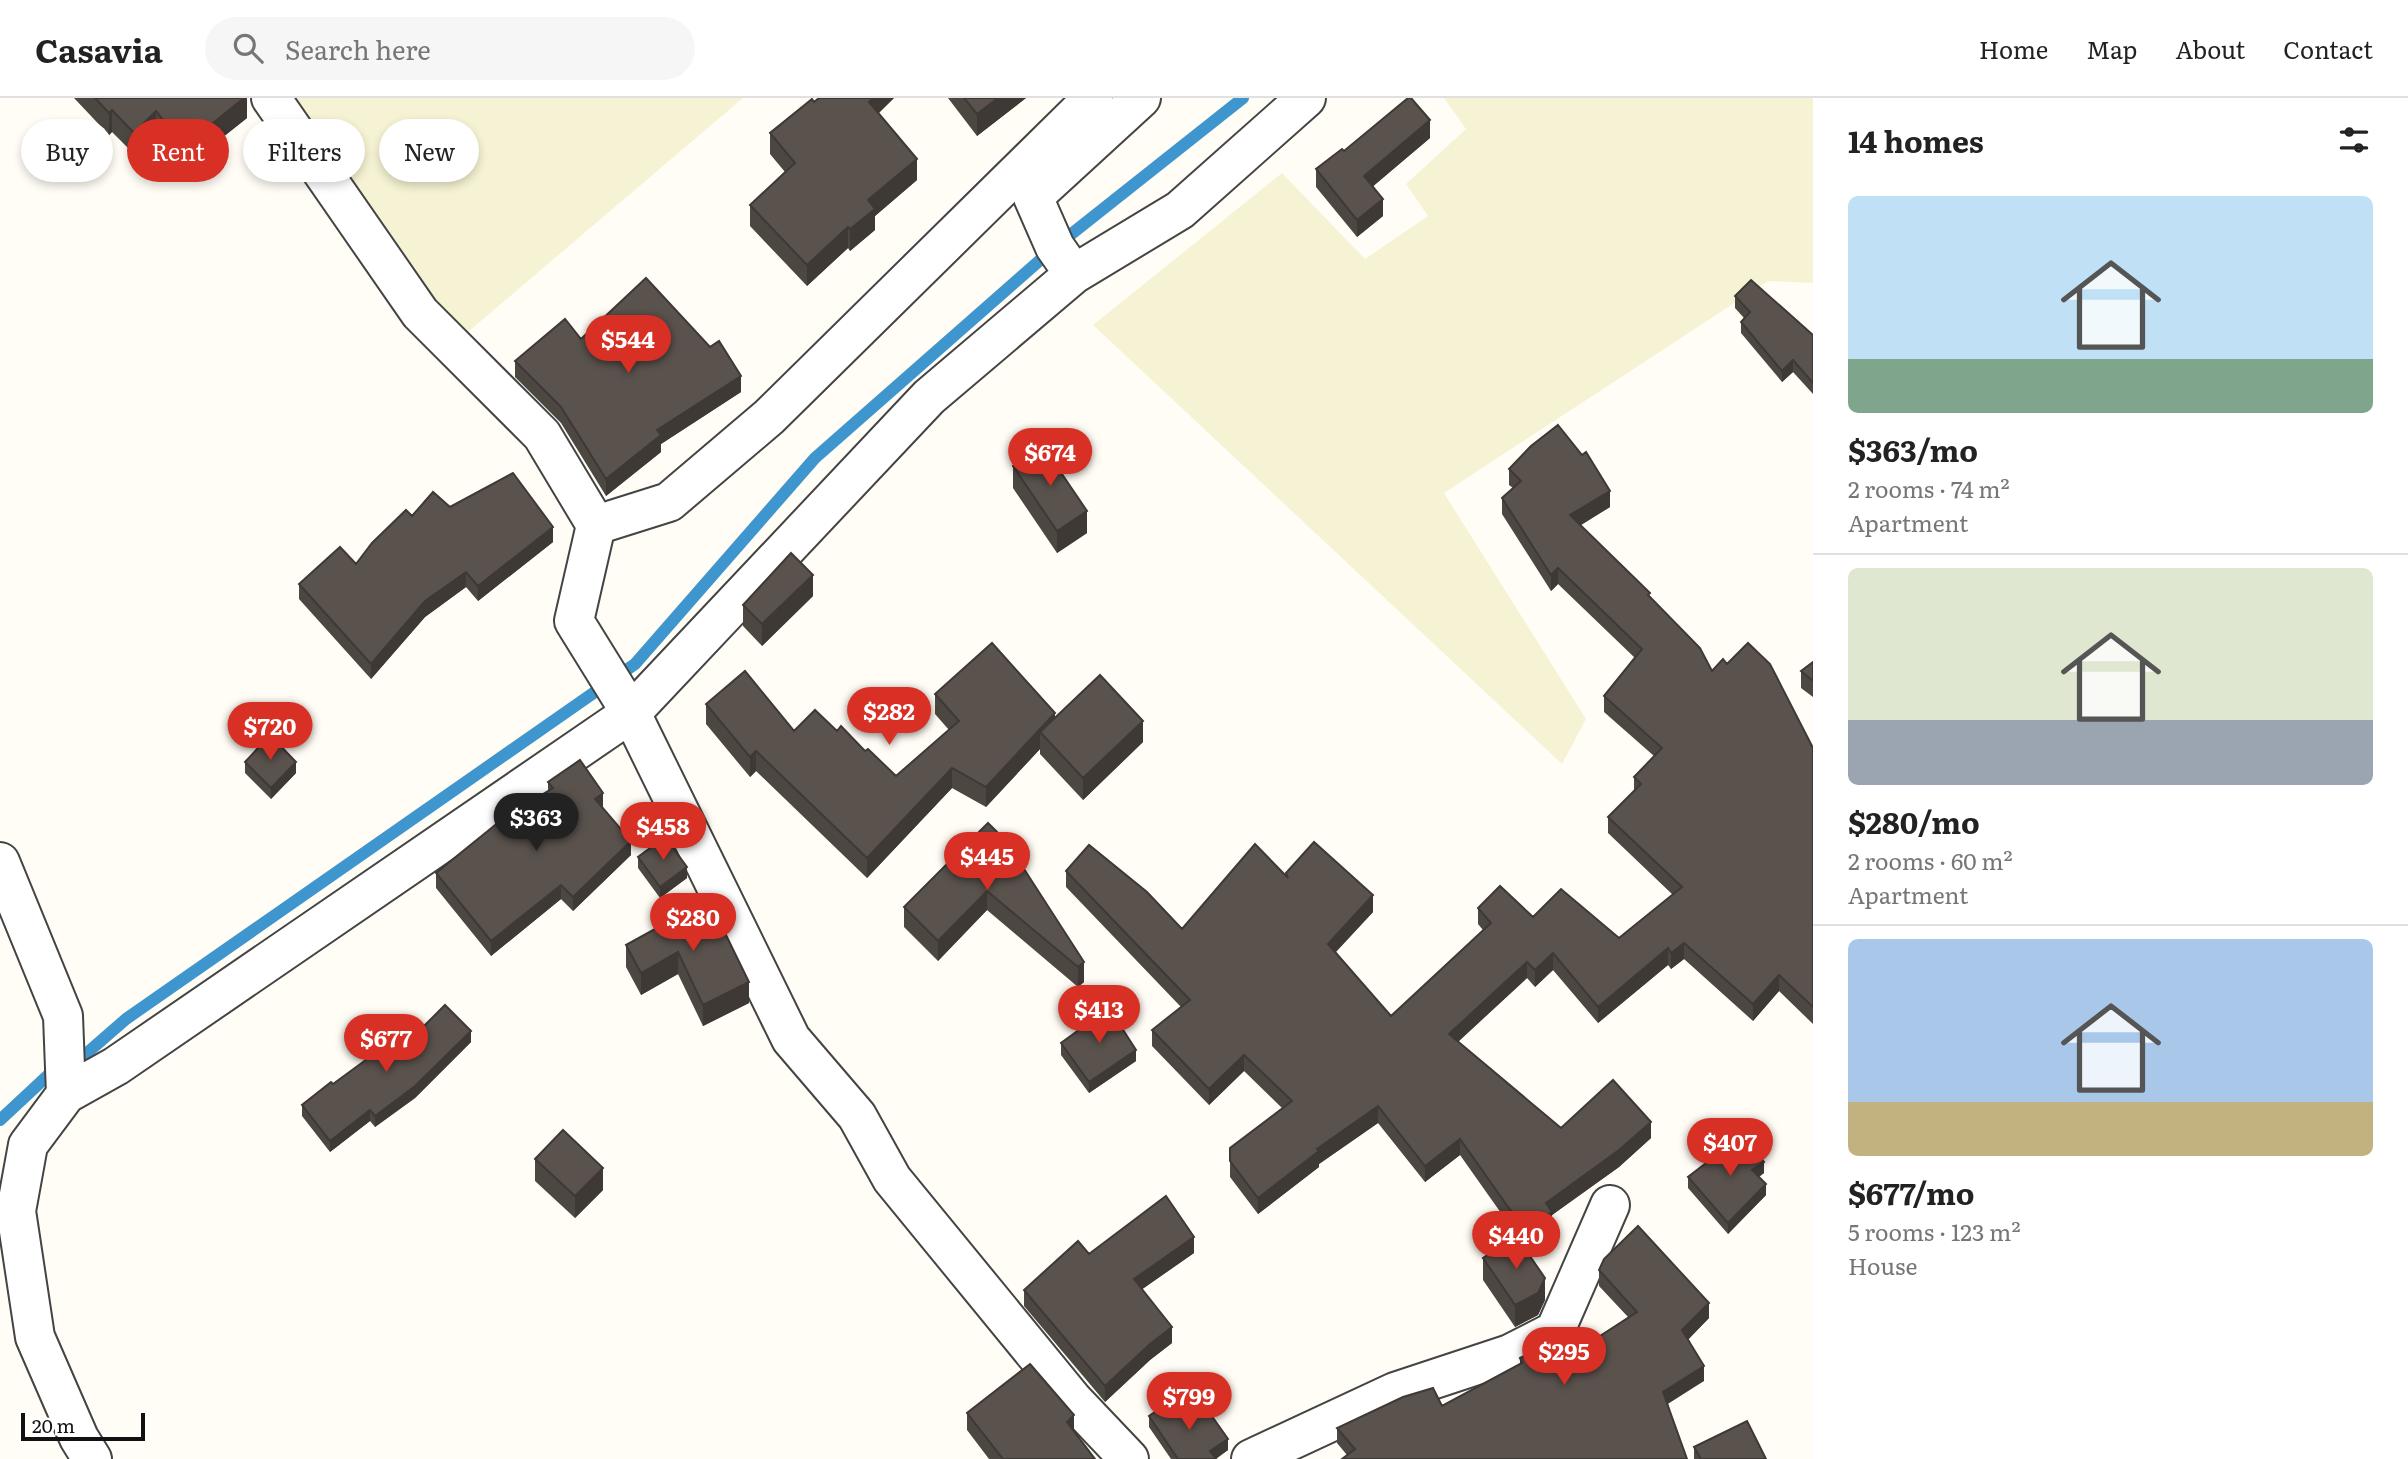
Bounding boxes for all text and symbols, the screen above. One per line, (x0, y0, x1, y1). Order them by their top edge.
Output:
search box (205, 17, 695, 80)
text: Casavia (35, 24, 163, 73)
icon: search (229, 29, 267, 67)
text: Search here (285, 29, 431, 68)
text: Home (1979, 31, 2048, 66)
text: Map (2086, 31, 2137, 66)
text: About (2175, 31, 2245, 66)
text: Contact (2283, 31, 2373, 66)
text: 14 homes (1848, 118, 1984, 162)
chip: Buy (21, 119, 113, 182)
chip: Rent (127, 119, 229, 182)
chip: Filters (243, 119, 365, 182)
chip: New (379, 119, 479, 182)
icon: filters (2335, 121, 2373, 159)
icon: home (2048, 242, 2174, 368)
pin: $544 (587, 316, 669, 375)
text: $544 (601, 321, 655, 355)
text: $363/mo (1848, 427, 1978, 471)
pin: $674 (1009, 428, 1091, 488)
text: $674 (1024, 434, 1076, 468)
text: 2 rooms · 74 m² (1848, 471, 2010, 505)
text: Apartment (1848, 505, 1968, 539)
icon: home (2048, 614, 2174, 740)
pin: $282 (848, 688, 930, 747)
text: $282 (863, 693, 915, 727)
pin: $720 (229, 702, 311, 762)
text: $720 (244, 708, 296, 742)
pin: $363 (495, 794, 577, 853)
text: $363 (510, 799, 562, 833)
text: $280/mo (1848, 799, 1980, 843)
pin: $458 (622, 802, 704, 862)
text: $458 (636, 808, 690, 842)
pin: $445 (946, 832, 1028, 892)
text: $445 (960, 838, 1014, 872)
text: 2 rooms · 60 m² (1848, 843, 2013, 877)
text: Apartment (1848, 877, 1968, 911)
pin: $280 (652, 894, 734, 953)
text: $280 (666, 899, 720, 933)
icon: home (2048, 985, 2174, 1111)
pin: $413 (1058, 986, 1140, 1045)
text: $413 (1074, 991, 1124, 1025)
pin: $677 (345, 1014, 427, 1074)
text: $677 (360, 1020, 412, 1054)
pin: $407 (1689, 1118, 1771, 1178)
text: $407 (1703, 1124, 1757, 1158)
text: $677/mo (1848, 1170, 1974, 1214)
pin: $440 (1475, 1212, 1557, 1271)
text: 5 rooms · 123 m² (1848, 1214, 2021, 1248)
text: $440 (1488, 1217, 1544, 1251)
text: House (1848, 1248, 1917, 1282)
pin: $295 (1523, 1328, 1605, 1387)
text: $295 (1538, 1333, 1590, 1367)
pin: $799 (1148, 1372, 1230, 1432)
text: $799 (1163, 1378, 1215, 1412)
scale bar (21, 1410, 145, 1442)
text: 20 m (32, 1411, 75, 1439)

